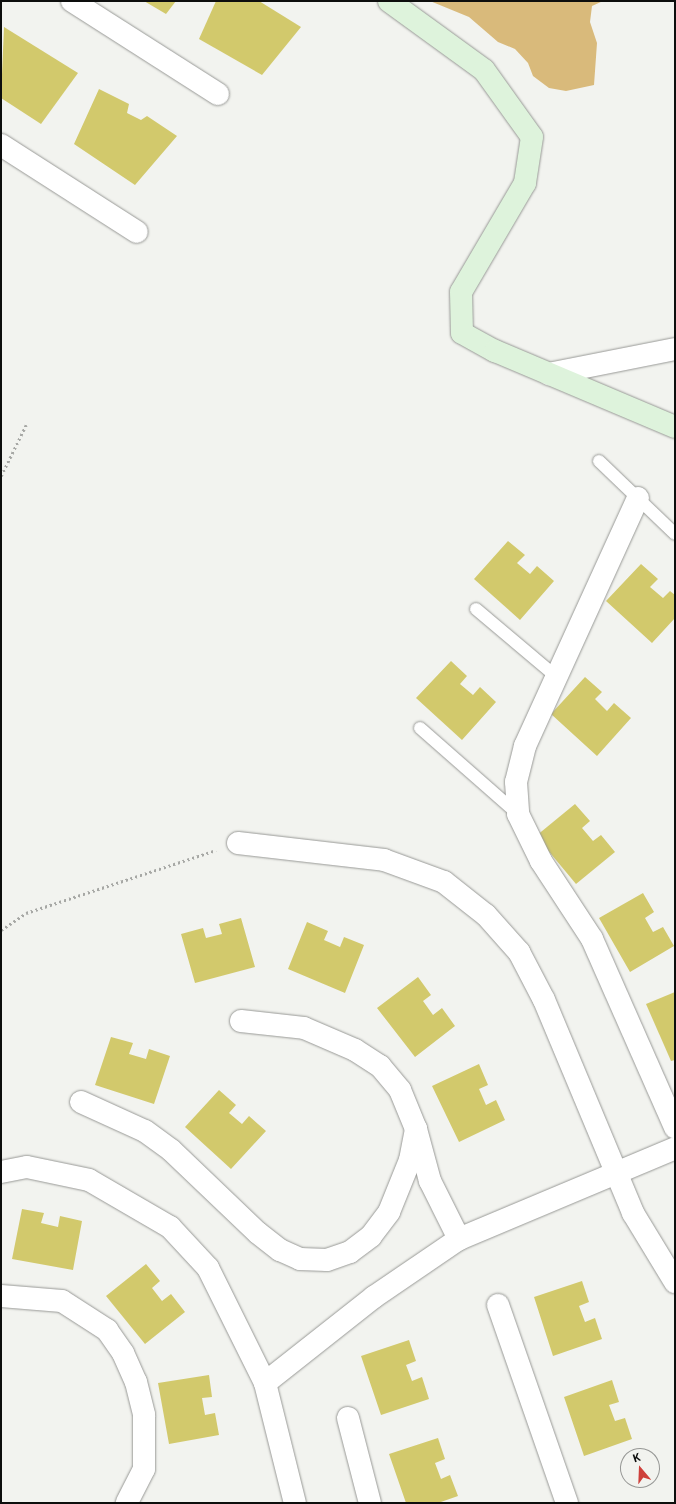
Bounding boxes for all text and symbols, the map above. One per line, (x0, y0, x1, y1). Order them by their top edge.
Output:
north arrow (620, 1448, 660, 1488)
text: K (630, 1449, 642, 1465)

